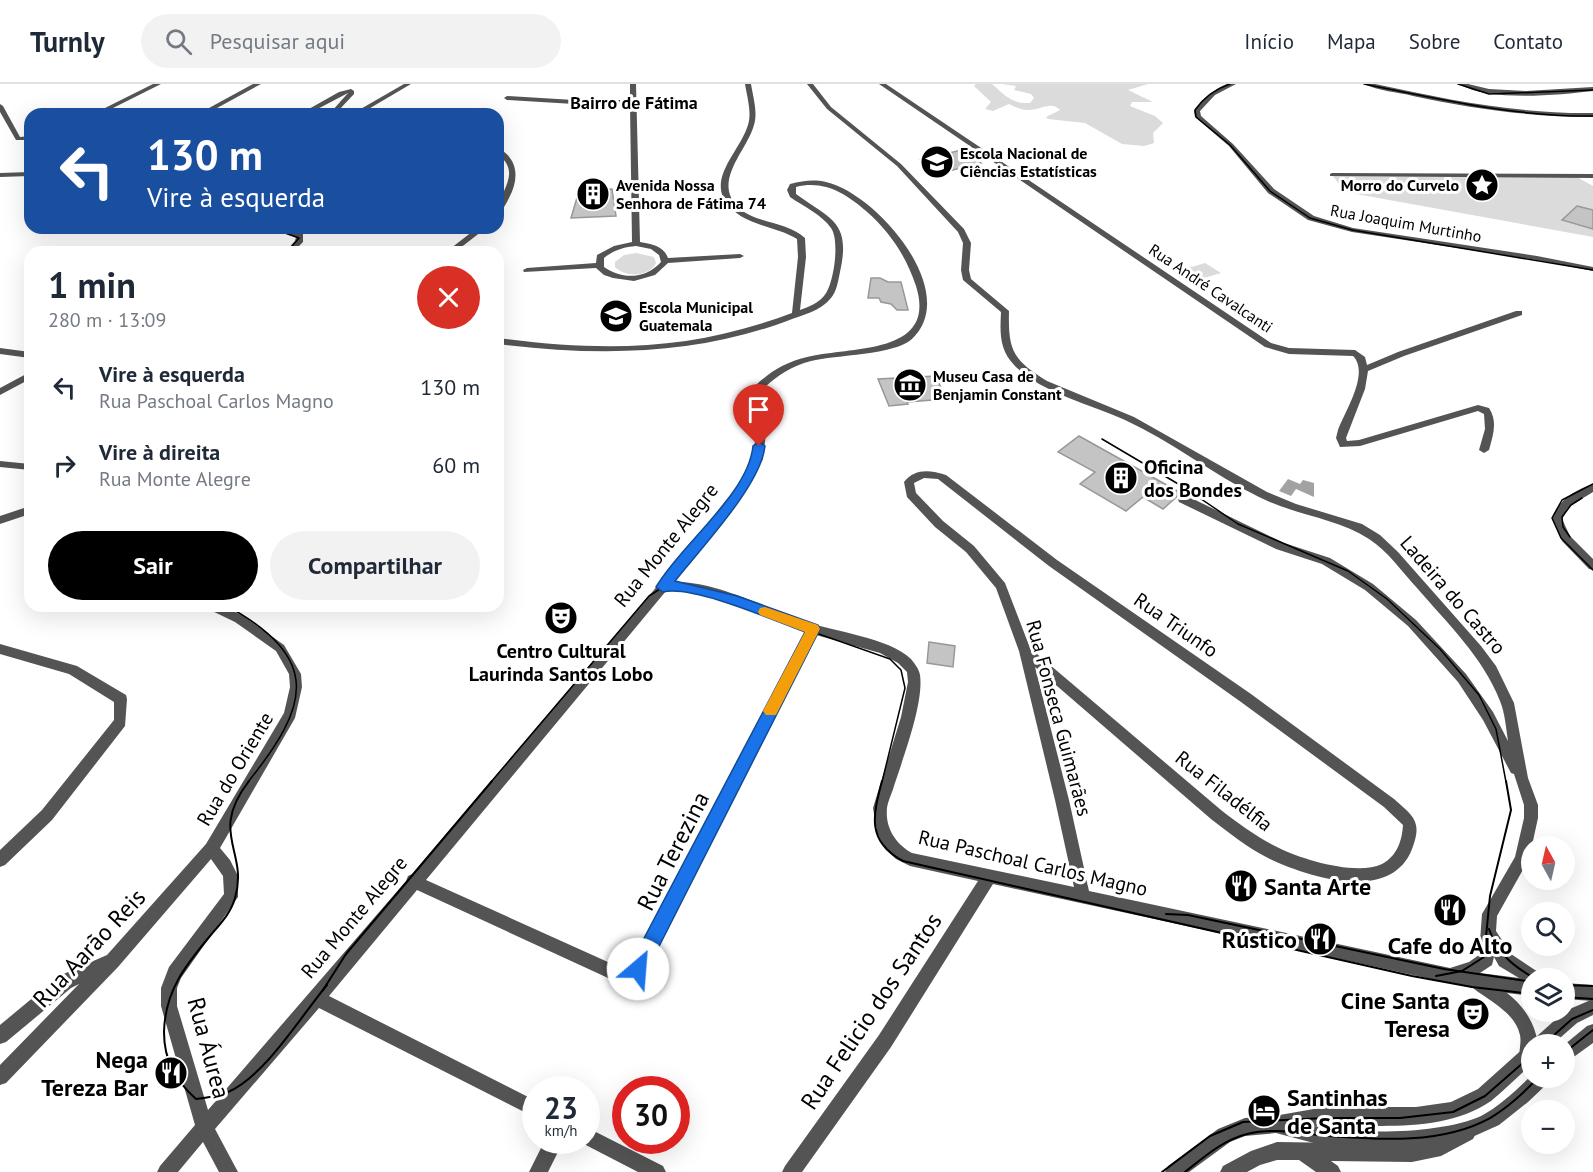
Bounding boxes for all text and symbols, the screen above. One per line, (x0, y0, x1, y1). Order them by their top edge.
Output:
search box (141, 14, 561, 68)
text: Turnly (30, 23, 105, 60)
icon: search (162, 25, 195, 58)
text: Pesquisar aqui (210, 27, 345, 55)
text: Início (1244, 28, 1294, 55)
text: Mapa (1327, 28, 1376, 55)
text: Sobre (1409, 28, 1460, 55)
text: Contato (1493, 28, 1563, 55)
district label: Bairro de Fátima (570, 91, 698, 114)
text: 130 m (147, 127, 263, 182)
icon: left (48, 132, 126, 210)
place label: Escola Nacional de Ciências Estatísticas (960, 143, 1097, 181)
school or university icon: Escola Nacional de Ciências Estatísticas (919, 144, 955, 180)
place icon: Morro do Curvelo (1464, 167, 1500, 203)
place label: Avenida Nossa Senhora de Fátima 74 (616, 175, 766, 213)
place label: Morro do Curvelo (1341, 175, 1459, 195)
building icon: Avenida Nossa Senhora de Fátima 74 (575, 176, 611, 212)
text: Vire à esquerda (147, 180, 325, 214)
street label: Rua Joaquim Murtinho (1329, 200, 1483, 246)
street label: Rua André Cavalcanti (1145, 239, 1277, 337)
text: 1 min (48, 261, 136, 308)
button: close (417, 266, 480, 329)
place label: Escola Municipal Guatemala (639, 297, 753, 335)
school or university icon: Escola Municipal Guatemala (598, 298, 634, 334)
text: 280 m · 13:09 (48, 307, 166, 333)
text: Vire à esquerda (99, 360, 245, 388)
place label: Museu Casa de Benjamin Constant (933, 366, 1062, 404)
museum icon: Museu Casa de Benjamin Constant (892, 367, 928, 403)
icon: left (48, 371, 81, 404)
text: 130 m (420, 373, 480, 401)
pin (733, 384, 784, 446)
text: Rua Paschoal Carlos Magno (99, 388, 334, 414)
icon: arrive (742, 393, 775, 426)
text: Vire à direita (99, 438, 220, 466)
icon: right (48, 449, 81, 482)
text: 60 m (432, 451, 480, 479)
place label: Oficina dos Bondes (1144, 454, 1242, 503)
building icon: Oficina dos Bondes (1103, 460, 1139, 496)
text: Rua Monte Alegre (99, 466, 251, 492)
street label: Rua Monte Alegre (608, 478, 724, 612)
street label: Ladeira do Castro (1394, 530, 1512, 660)
button: Sair (48, 531, 258, 600)
button: Compartilhar (270, 531, 480, 600)
street label: Rua Triunfo (1129, 587, 1223, 663)
theatre icon: Centro Cultural Laurinda Santos Lobo (543, 600, 579, 636)
street label: Rua Fonseca Guimarães (1020, 617, 1098, 819)
place label: Centro Cultural Laurinda Santos Lobo (469, 638, 653, 687)
street label: Rua do Oriente (191, 707, 279, 831)
street label: Rua Filadélfia (1170, 745, 1278, 837)
street label: Rua Terezina (630, 786, 716, 916)
street label: Rua Paschoal Carlos Magno (916, 824, 1150, 902)
north arrow (1521, 836, 1575, 890)
map controls (1521, 836, 1575, 1154)
street label: Rua Monte Alegre (295, 850, 413, 984)
restaurant icon: Santa Arte (1223, 868, 1259, 904)
place label: Santa Arte (1264, 871, 1371, 902)
street label: Rua Aarão Reis (26, 882, 152, 1014)
restaurant icon: Cafe do Alto (1432, 892, 1468, 928)
button: search (1521, 902, 1575, 956)
street label: Rua Felicio dos Santos (794, 907, 948, 1115)
restaurant icon: Rústico (1302, 921, 1338, 957)
place label: Rústico (1222, 924, 1297, 955)
place label: Cafe do Alto (1388, 930, 1512, 961)
position arrow (606, 937, 670, 1001)
button: layers (1521, 968, 1575, 1022)
place label: Cine Santa Teresa (1341, 985, 1450, 1044)
street label: Rua Áurea (181, 994, 237, 1102)
theatre icon: Cine Santa Teresa (1455, 996, 1491, 1032)
button: + (1521, 1034, 1575, 1088)
place label: Nega Tereza Bar (41, 1044, 149, 1103)
restaurant icon: Nega Tereza Bar (153, 1055, 189, 1091)
speed limit sign: 30 (612, 1076, 690, 1154)
place label: Santinhas de Santa (1287, 1082, 1388, 1141)
text: 23 (544, 1088, 578, 1127)
hotel icon: Santinhas de Santa (1246, 1093, 1282, 1129)
button: − (1521, 1100, 1575, 1154)
text: km/h (545, 1121, 577, 1140)

